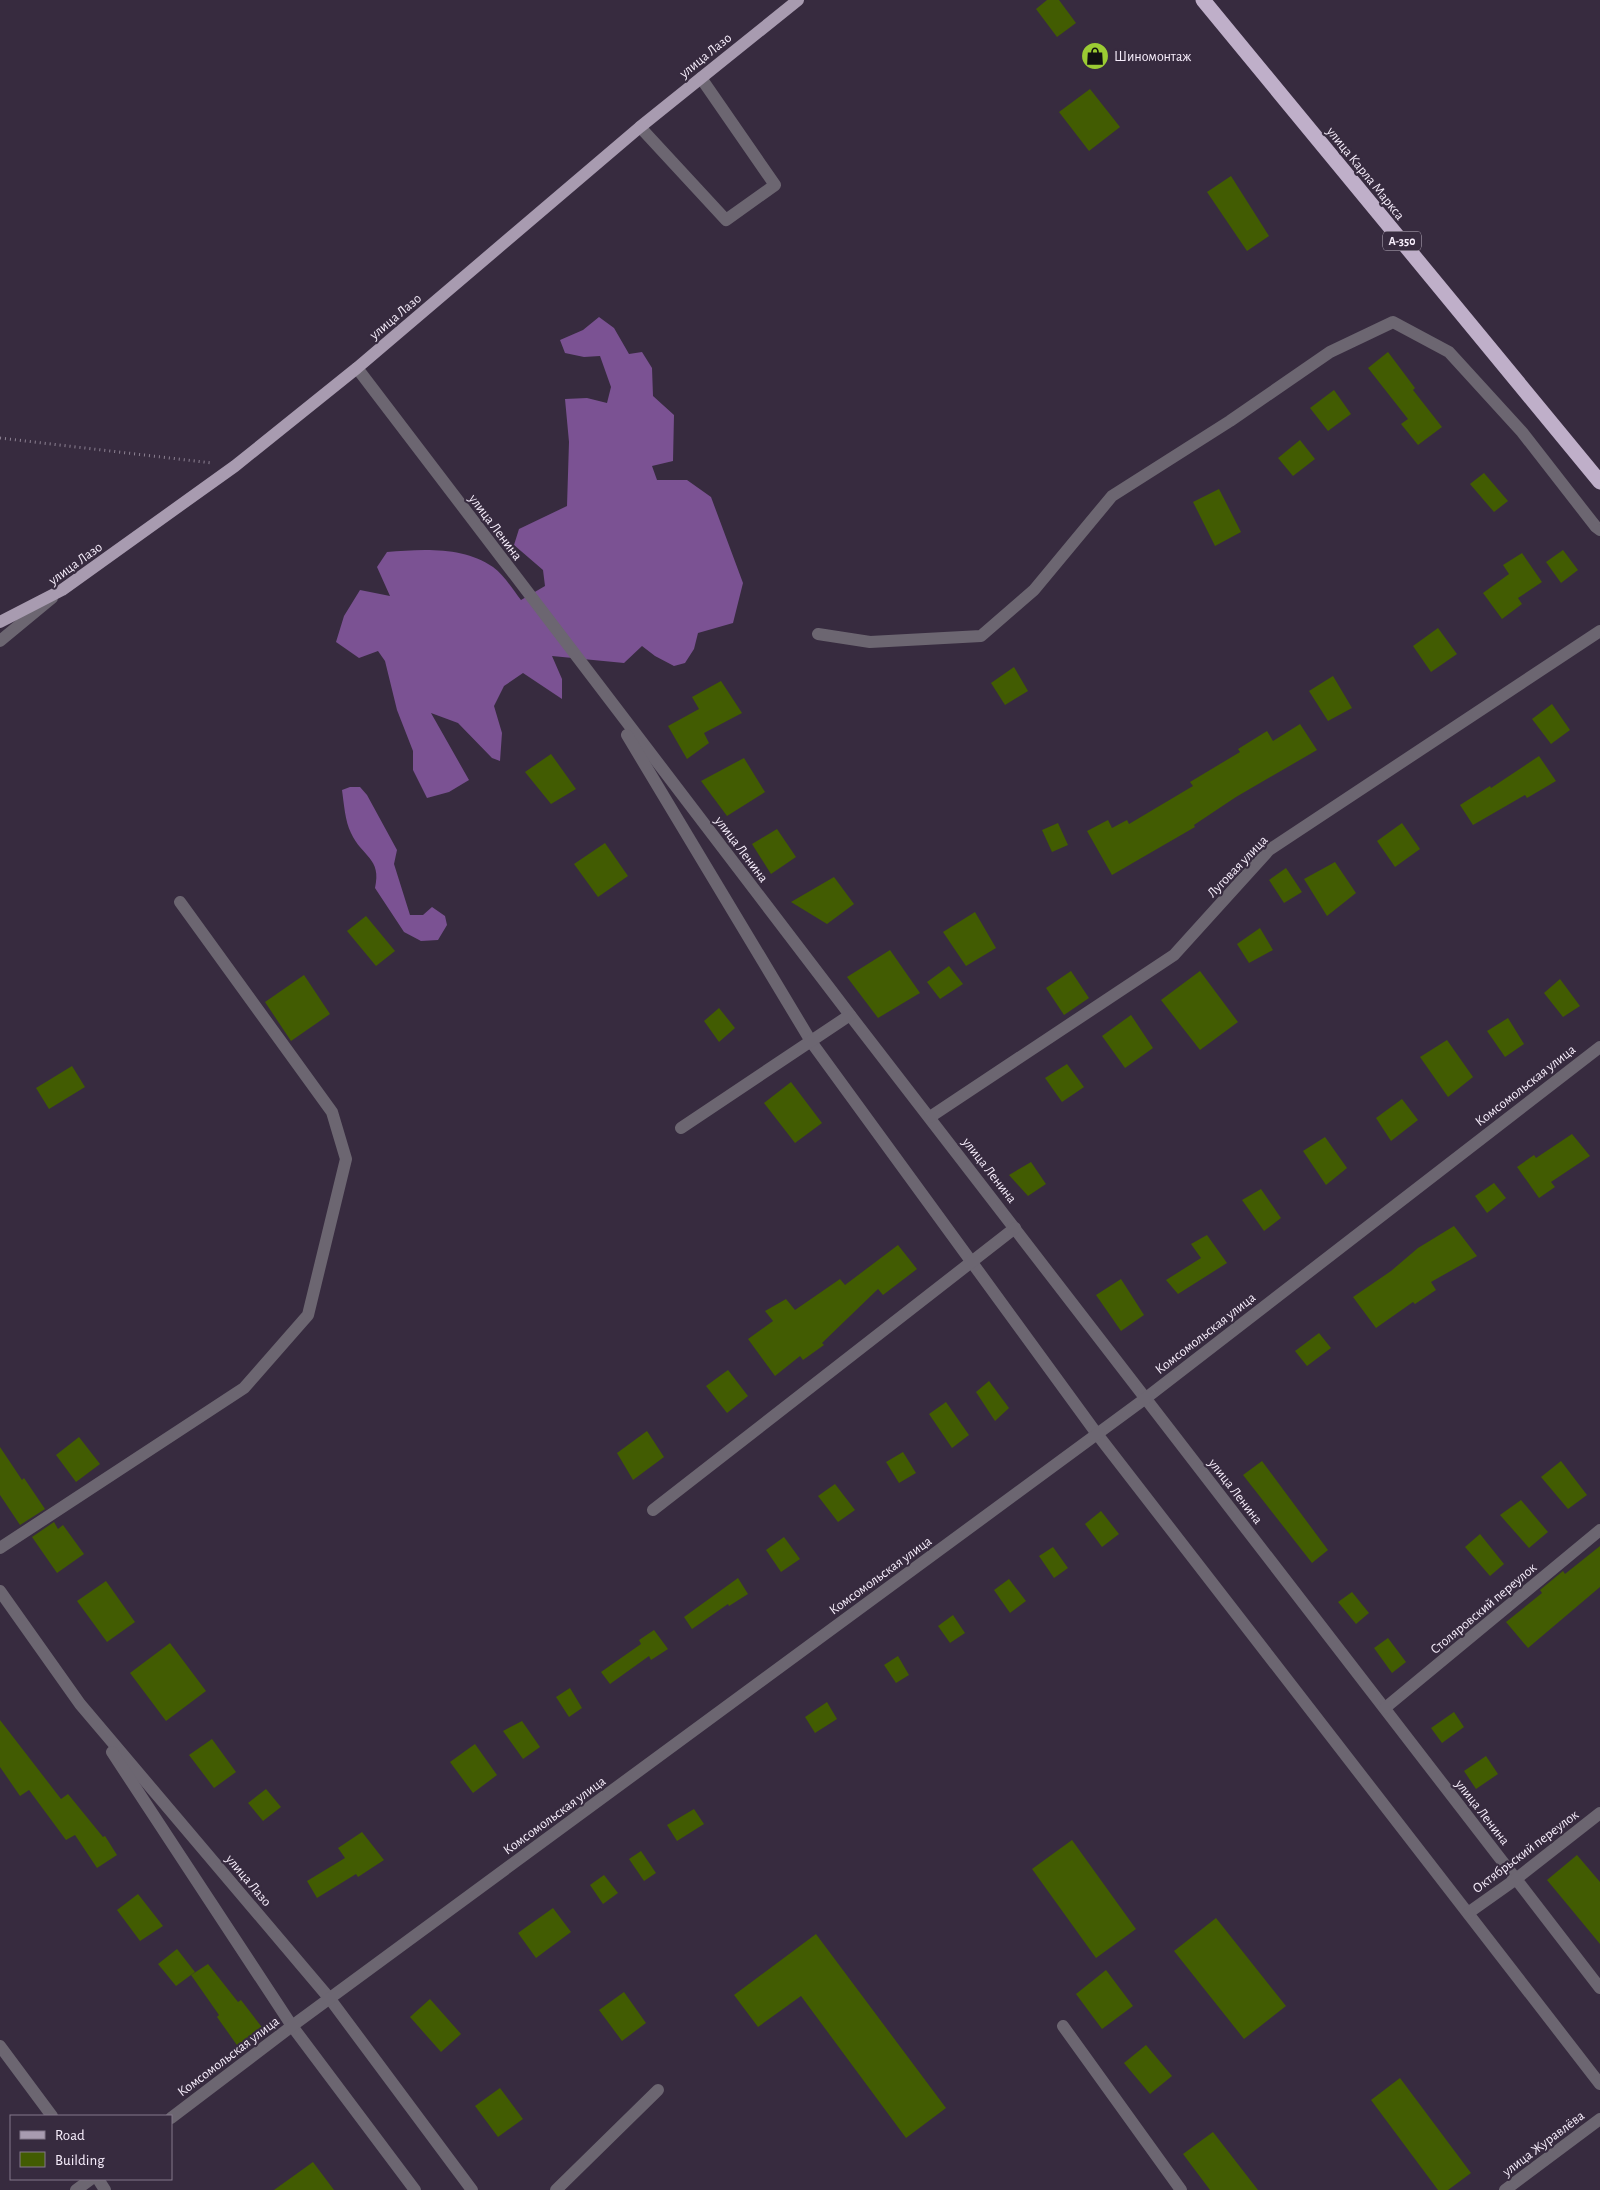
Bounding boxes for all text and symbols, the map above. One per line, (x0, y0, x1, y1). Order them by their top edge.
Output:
street label: улица Лазо (676, 31, 734, 81)
shop icon: Шиномонтаж (1080, 41, 1110, 71)
place label: Шиномонтаж (1114, 50, 1191, 64)
street label: улица Карла Маркса (1323, 124, 1407, 223)
road number: А-350 (1383, 232, 1421, 250)
street label: улица Лазо (366, 291, 424, 343)
street label: улица Ленина (465, 491, 525, 564)
street label: улица Лазо (45, 540, 105, 588)
street label: улица Ленина (711, 813, 771, 886)
street label: Луговая улица (1205, 833, 1271, 900)
street label: Комсомольская улица (1473, 1042, 1579, 1129)
street label: улица Ленина (959, 1135, 1019, 1206)
street label: Комсомольская улица (1153, 1290, 1259, 1377)
street label: улица Ленина (1205, 1456, 1265, 1527)
street label: Комсомольская улица (827, 1534, 935, 1618)
street label: Столяровский переулок (1428, 1560, 1540, 1657)
street label: Комсомольская улица (501, 1774, 609, 1858)
street label: улица Ленина (1452, 1777, 1512, 1848)
street label: Октябрьский переулок (1470, 1807, 1582, 1896)
street label: улица Лазо (222, 1851, 274, 1909)
street label: Комсомольская улица (175, 2014, 282, 2099)
street label: улица Журавлёва (1499, 2108, 1588, 2180)
legend (10, 2115, 172, 2180)
text: Road (55, 2128, 85, 2143)
text: Building (55, 2153, 105, 2168)

